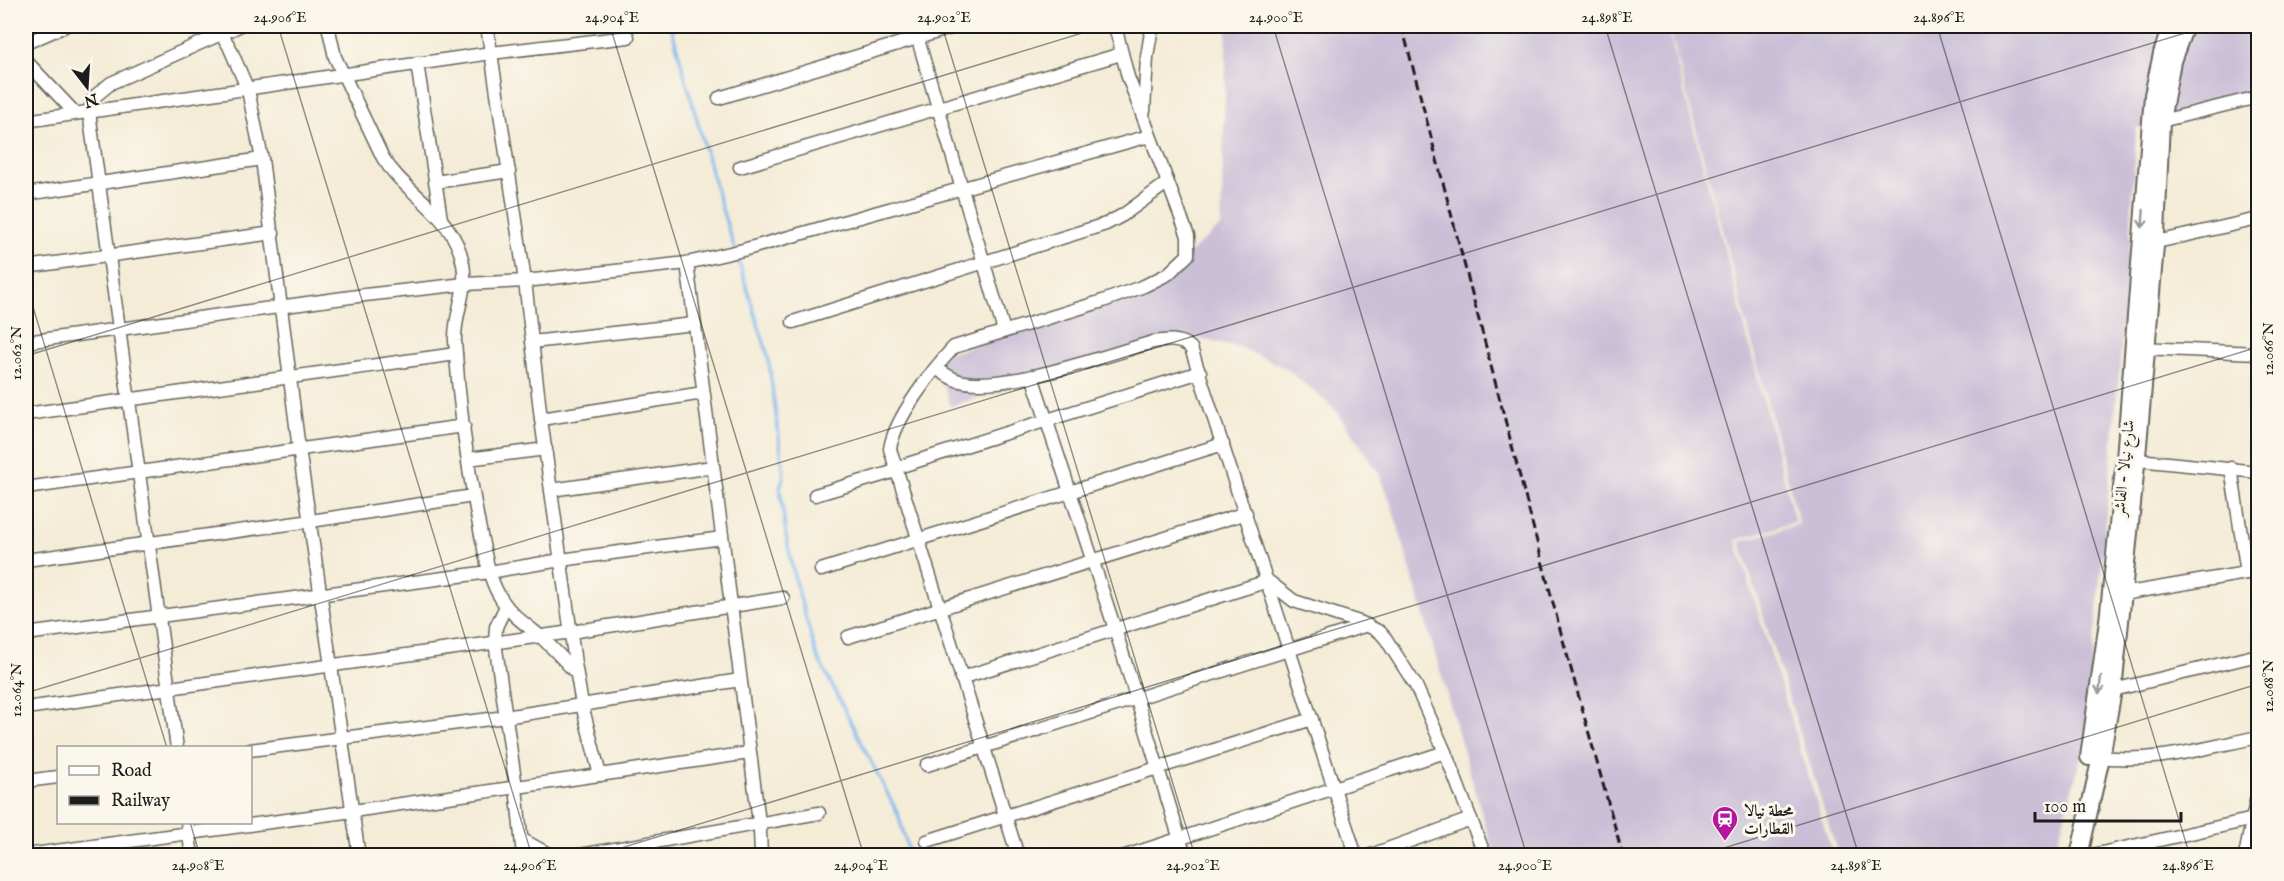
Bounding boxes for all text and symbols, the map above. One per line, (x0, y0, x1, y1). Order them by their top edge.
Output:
text: 24.906°E (253, 8, 307, 27)
text: 24.904°E (585, 8, 639, 27)
text: 24.902°E (917, 8, 971, 27)
text: 24.900°E (1249, 8, 1303, 27)
text: 24.898°E (1581, 8, 1633, 27)
text: 24.896°E (1913, 8, 1965, 27)
north arrow (57, 57, 117, 117)
text: N (81, 88, 101, 111)
one-way arrow (2138, 209, 2149, 229)
text: 12.066°N (2259, 322, 2278, 376)
text: 12.062°N (7, 326, 26, 380)
street label: شارع نيالا - الفاشر (2110, 419, 2142, 520)
text: 12.068°N (2259, 659, 2278, 713)
text: 12.064°N (7, 663, 26, 717)
one-way arrow (2094, 675, 2105, 695)
legend (57, 746, 252, 824)
text: Road (111, 760, 152, 783)
scale bar (2035, 785, 2180, 823)
text: Railway (111, 790, 170, 813)
text: 100 m (2044, 796, 2086, 819)
place label: محطة نيالا القطارات (1744, 802, 1793, 840)
station icon: محطة نيالا القطارات (1710, 804, 1740, 842)
text: 24.908°E (172, 856, 224, 875)
text: 24.906°E (503, 856, 557, 875)
text: 24.904°E (834, 856, 888, 875)
text: 24.902°E (1166, 856, 1220, 875)
text: 24.900°E (1498, 856, 1552, 875)
text: 24.898°E (1830, 856, 1882, 875)
text: 24.896°E (2162, 856, 2214, 875)

